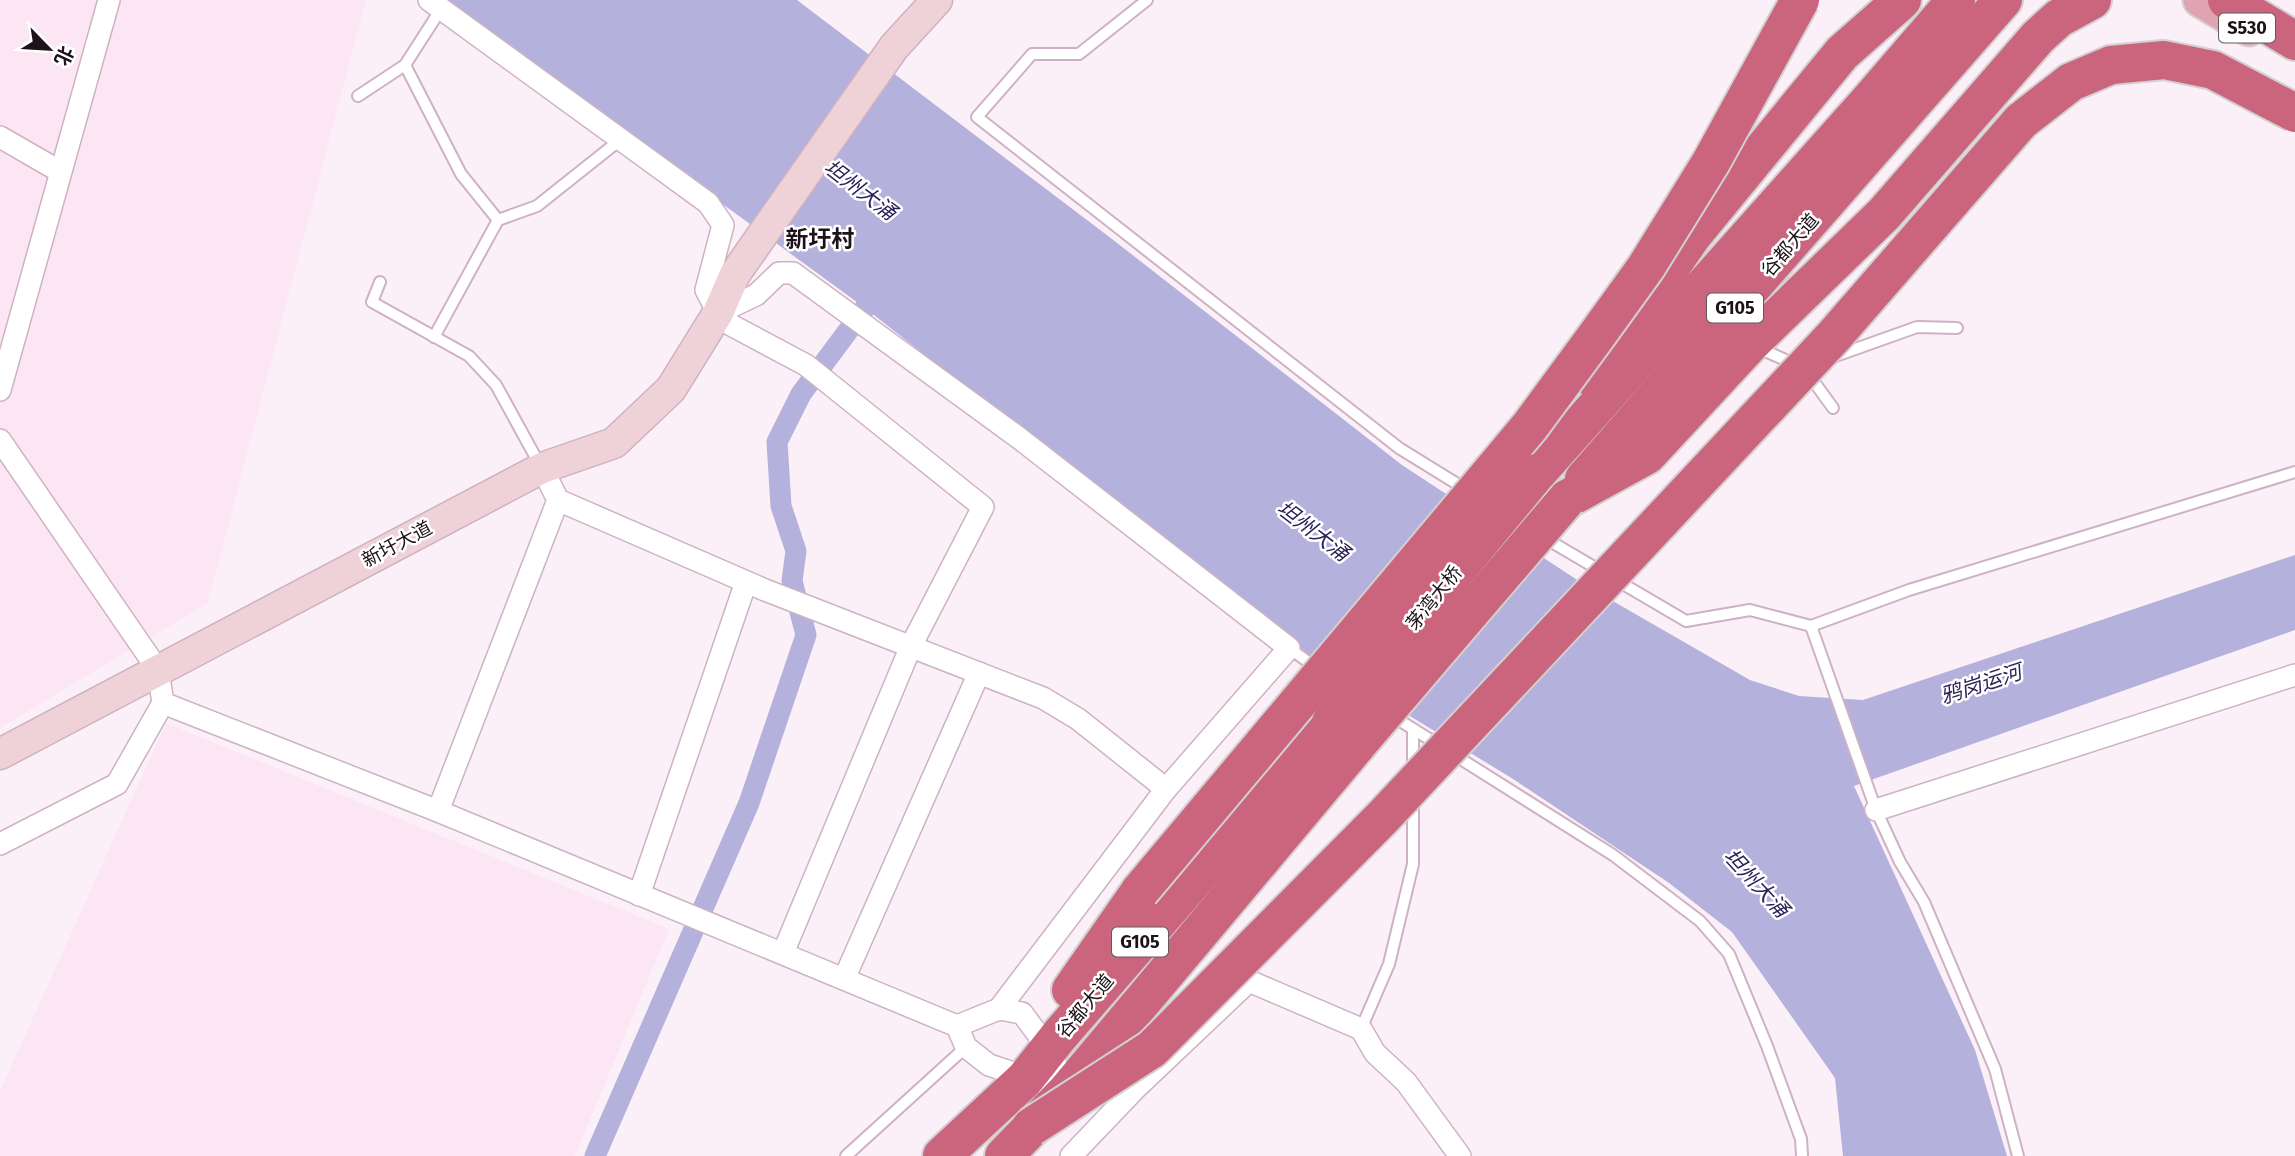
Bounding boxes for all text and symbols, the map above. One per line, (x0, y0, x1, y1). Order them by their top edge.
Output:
road number: S530 (2219, 13, 2275, 42)
north arrow (14, 14, 84, 84)
text: 北 (50, 42, 78, 69)
water label: 坦州大涌 (819, 154, 903, 227)
street label: 谷都大道 (1756, 209, 1824, 281)
district label: 新圩村 (786, 225, 855, 253)
road number: G105 (1707, 294, 1763, 322)
water label: 坦州大涌 (1272, 495, 1356, 568)
street label: 新圩大道 (358, 516, 436, 572)
street label: 茅湾大桥 (1401, 561, 1467, 635)
water label: 鸦岗运河 (1937, 657, 2029, 709)
water label: 坦州大涌 (1718, 843, 1796, 924)
road number: G105 (1112, 928, 1168, 957)
street label: 谷都大道 (1052, 969, 1118, 1043)

